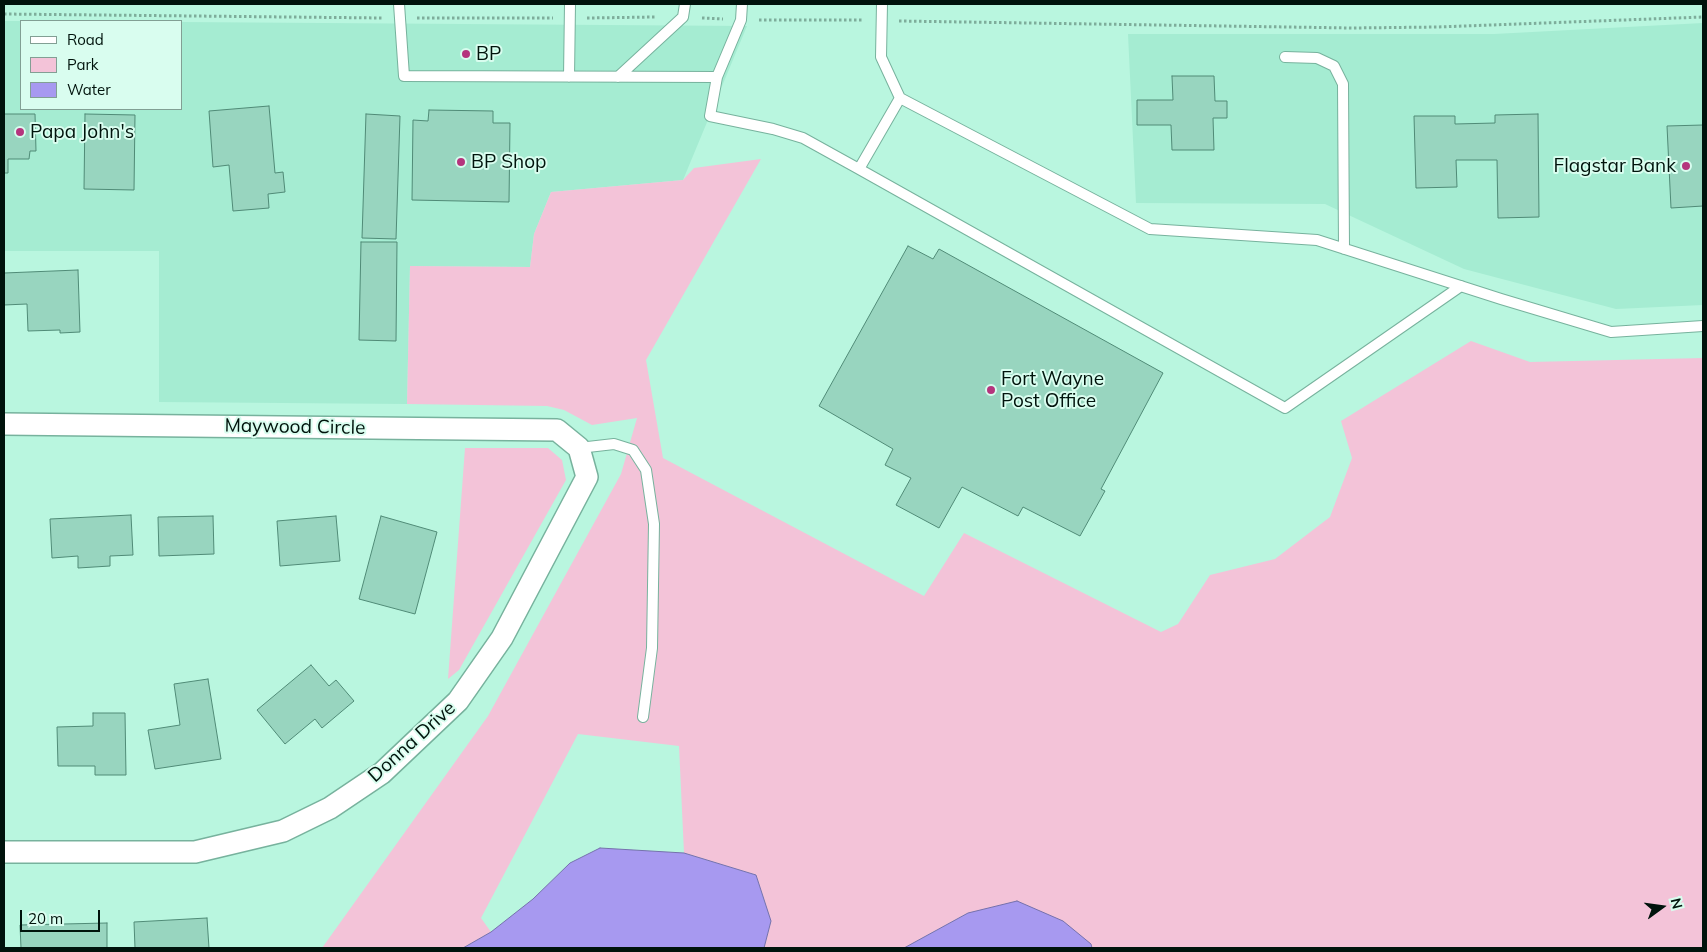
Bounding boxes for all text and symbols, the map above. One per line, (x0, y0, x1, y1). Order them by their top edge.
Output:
legend (20, 20, 182, 110)
text: Road (67, 30, 104, 49)
place label: BP (476, 43, 501, 65)
marker: BP (460, 48, 472, 60)
text: Park (67, 55, 99, 74)
text: Water (67, 80, 111, 99)
place label: Papa John's (30, 121, 134, 143)
marker: Papa John's (14, 126, 26, 138)
place label: BP Shop (471, 151, 546, 173)
place label: Flagstar Bank (1553, 155, 1676, 177)
marker: BP Shop (455, 156, 467, 168)
marker: Flagstar Bank (1680, 160, 1692, 172)
place label: Fort Wayne Post Office (1001, 368, 1104, 412)
marker: Fort Wayne Post Office (985, 384, 997, 396)
street label: Maywood Circle (224, 414, 366, 440)
street label: Donna Drive (364, 697, 460, 787)
north arrow (1637, 882, 1687, 932)
text: N (1667, 896, 1687, 911)
scale bar (22, 900, 102, 932)
text: 20 m (28, 909, 63, 928)

